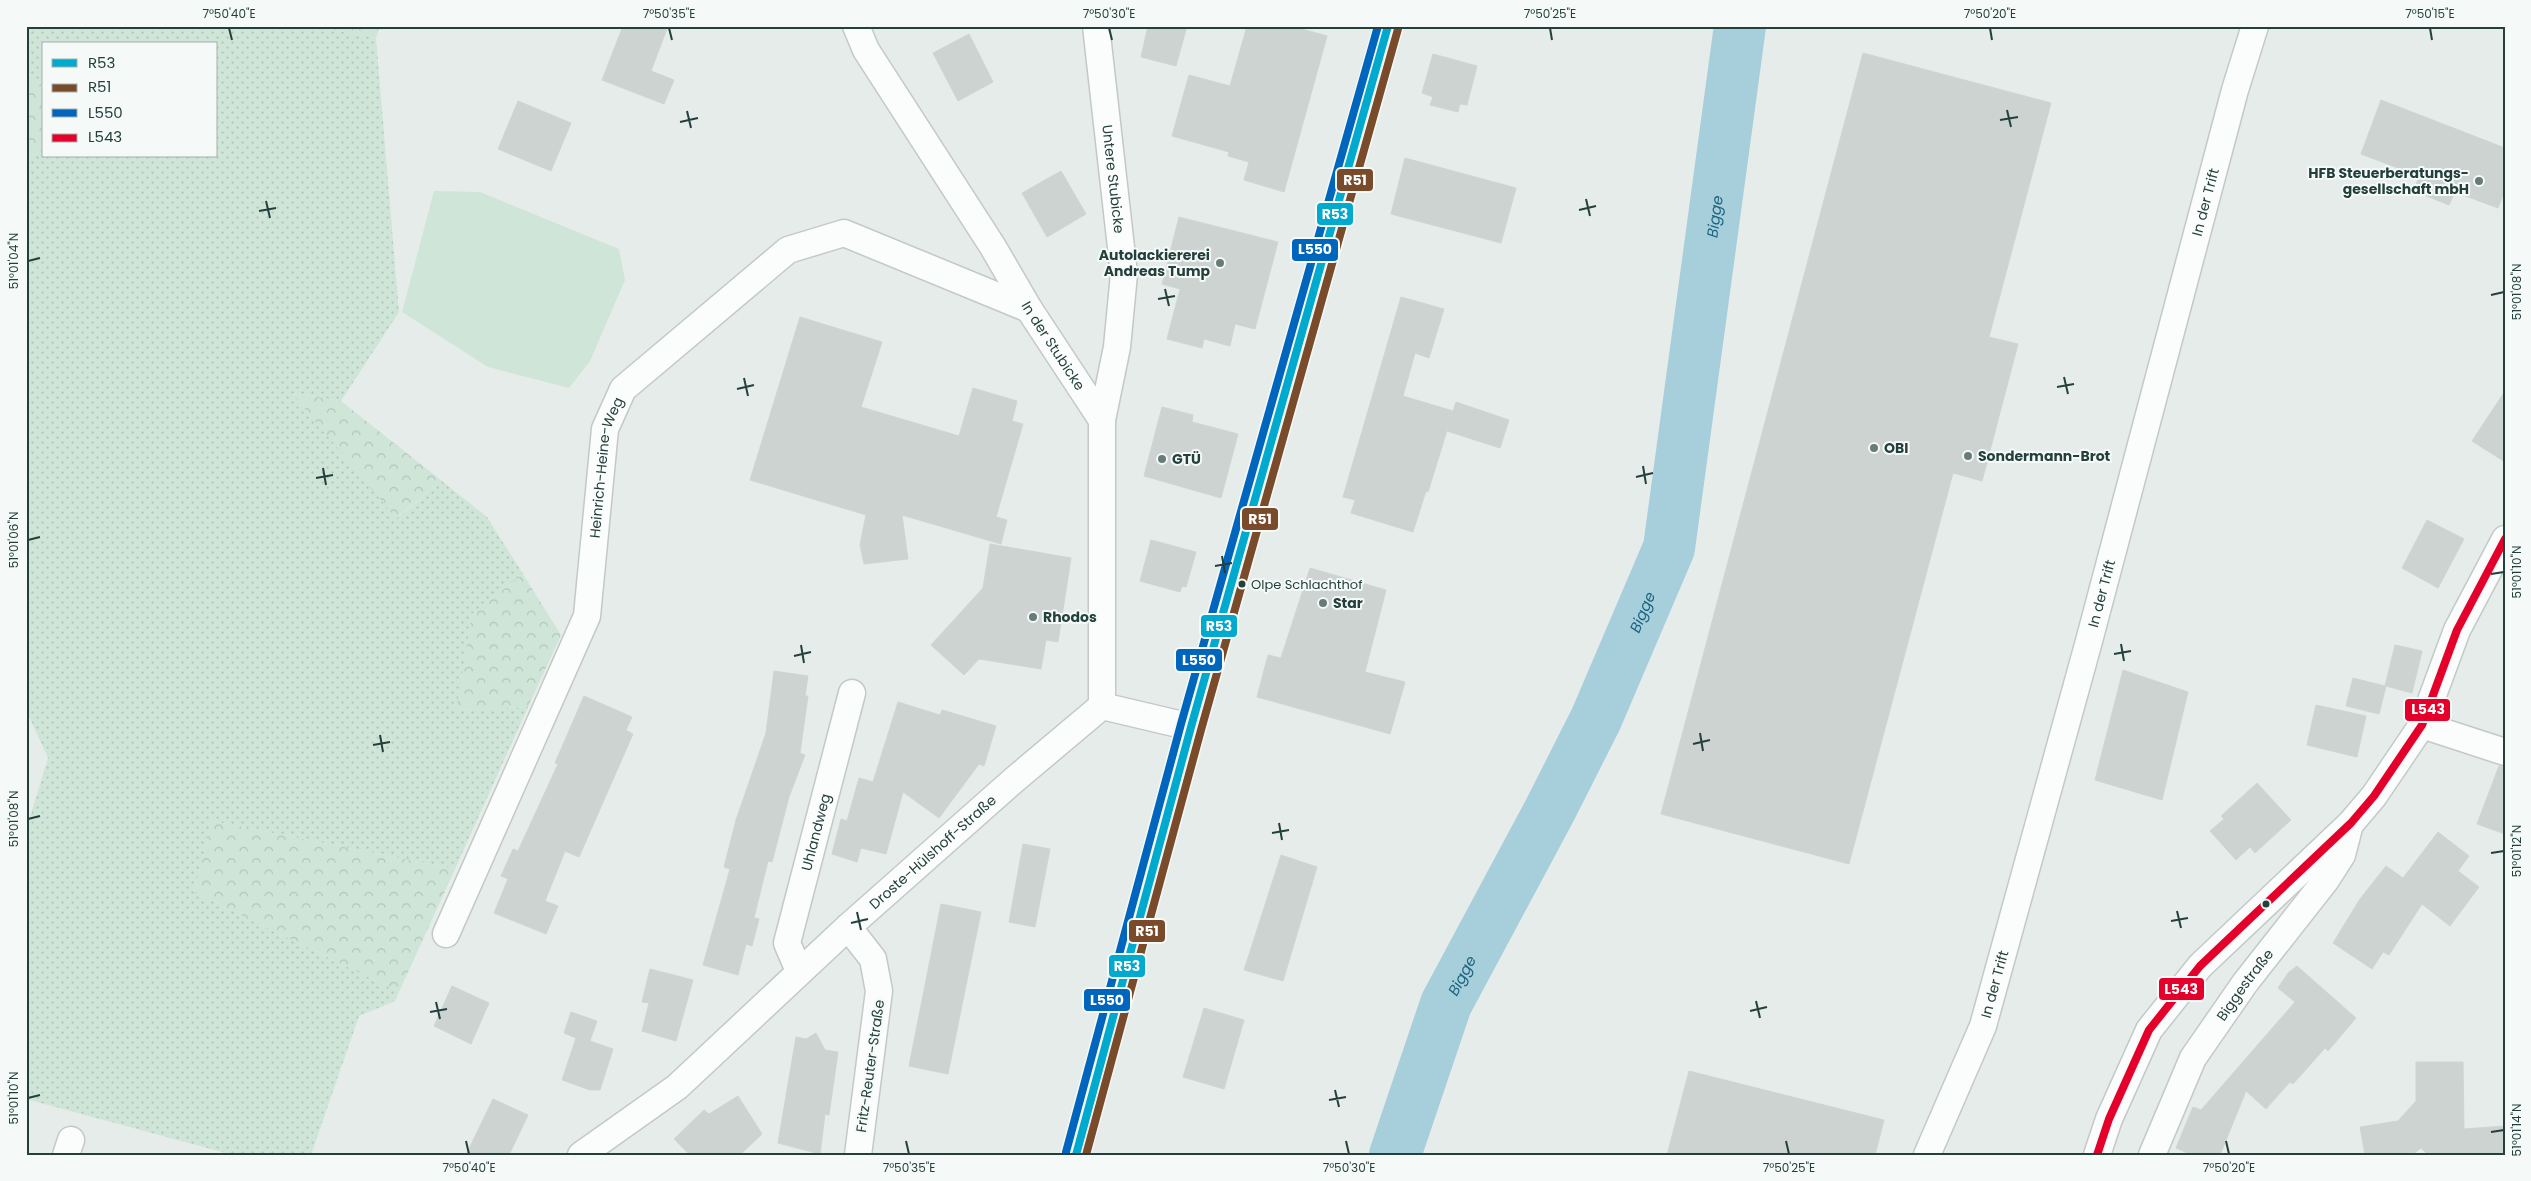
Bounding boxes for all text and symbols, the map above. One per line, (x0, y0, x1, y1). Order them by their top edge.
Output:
text: 7°50'40"E (202, 5, 256, 22)
text: 7°50'35"E (643, 5, 695, 22)
text: 7°50'30"E (1083, 5, 1135, 22)
text: 7°50'25"E (1524, 5, 1576, 22)
text: 7°50'20"E (1964, 5, 2016, 22)
text: 7°50'15"E (2405, 5, 2455, 22)
legend (42, 42, 218, 158)
text: R53 (88, 52, 115, 73)
text: R51 (88, 76, 111, 97)
text: L550 (88, 102, 123, 123)
street label: Untere Stubicke (1097, 123, 1129, 235)
text: L543 (88, 126, 122, 147)
place label: HFB Steuerberatungs- gesellschaft mbH (2308, 163, 2469, 199)
street label: In der Trift (2187, 166, 2224, 238)
line badge: R51 (1336, 168, 1374, 192)
text: R51 (1343, 170, 1367, 190)
marker: HFB Steuerberatungs- gesellschaft mbH (2473, 175, 2485, 187)
water label: Bigge (1701, 194, 1727, 239)
line badge: R53 (1316, 202, 1354, 226)
text: R53 (1322, 204, 1348, 224)
text: 51°01'04"N (5, 233, 22, 289)
line badge: L550 (1291, 238, 1339, 262)
text: L550 (1298, 239, 1332, 259)
place label: Autolackiererei Andreas Tump (1099, 245, 1210, 281)
marker: Autolackiererei Andreas Tump (1214, 257, 1226, 269)
text: 51°01'08"N (2508, 264, 2525, 320)
street label: In der Stubicke (1017, 297, 1090, 394)
street label: Heinrich-Heine-Weg (585, 394, 628, 539)
place label: OBI (1884, 438, 1908, 458)
marker: OBI (1868, 442, 1880, 454)
place label: Sondermann-Brot (1978, 446, 2111, 466)
place label: GTÜ (1172, 449, 1201, 469)
marker: Sondermann-Brot (1962, 450, 1974, 462)
marker: GTÜ (1156, 453, 1168, 465)
line badge: R51 (1241, 507, 1279, 531)
text: R51 (1248, 509, 1272, 529)
text: 51°01'06"N (5, 512, 22, 568)
text: 51°01'10"N (2508, 546, 2525, 598)
street label: In der Trift (2083, 558, 2120, 630)
place label: Olpe Schlachthof (1251, 575, 1362, 594)
marker: Olpe Schlachthof (1237, 579, 1247, 589)
water label: Bigge (1624, 588, 1660, 635)
place label: Star (1333, 593, 1363, 613)
marker: Star (1317, 597, 1329, 609)
place label: Rhodos (1043, 607, 1097, 627)
marker: Rhodos (1027, 611, 1039, 623)
line badge: R53 (1200, 614, 1238, 638)
text: R53 (1206, 616, 1232, 636)
line badge: L550 (1175, 648, 1223, 672)
text: L550 (1182, 650, 1216, 670)
line badge: L543 (2404, 698, 2451, 722)
text: L543 (2411, 699, 2445, 719)
street label: Droste-Hülshoff-Straße (865, 790, 1001, 914)
text: 51°01'08"N (5, 791, 22, 847)
street label: Uhlandweg (796, 791, 835, 873)
text: 51°01'12"N (2508, 825, 2525, 877)
unlabelled marker (2261, 899, 2271, 909)
line badge: R51 (1128, 919, 1166, 943)
text: R51 (1135, 921, 1159, 941)
street label: Biggestraße (2212, 944, 2278, 1025)
street label: In der Trift (1976, 948, 2013, 1020)
water label: Bigge (1442, 952, 1481, 999)
line badge: R53 (1108, 954, 1146, 978)
text: R53 (1114, 956, 1140, 976)
line badge: L543 (2158, 977, 2205, 1001)
text: L543 (2164, 979, 2198, 999)
line badge: L550 (1083, 988, 1131, 1012)
text: L550 (1090, 990, 1124, 1010)
street label: Fritz-Reuter-Straße (851, 998, 889, 1134)
text: 51°01'10"N (5, 1072, 22, 1124)
text: 51°01'14"N (2508, 1104, 2525, 1156)
text: 7°50'40"E (442, 1159, 496, 1176)
text: 7°50'35"E (883, 1159, 935, 1176)
text: 7°50'30"E (1323, 1159, 1375, 1176)
text: 7°50'25"E (1763, 1159, 1815, 1176)
text: 7°50'20"E (2203, 1159, 2255, 1176)

